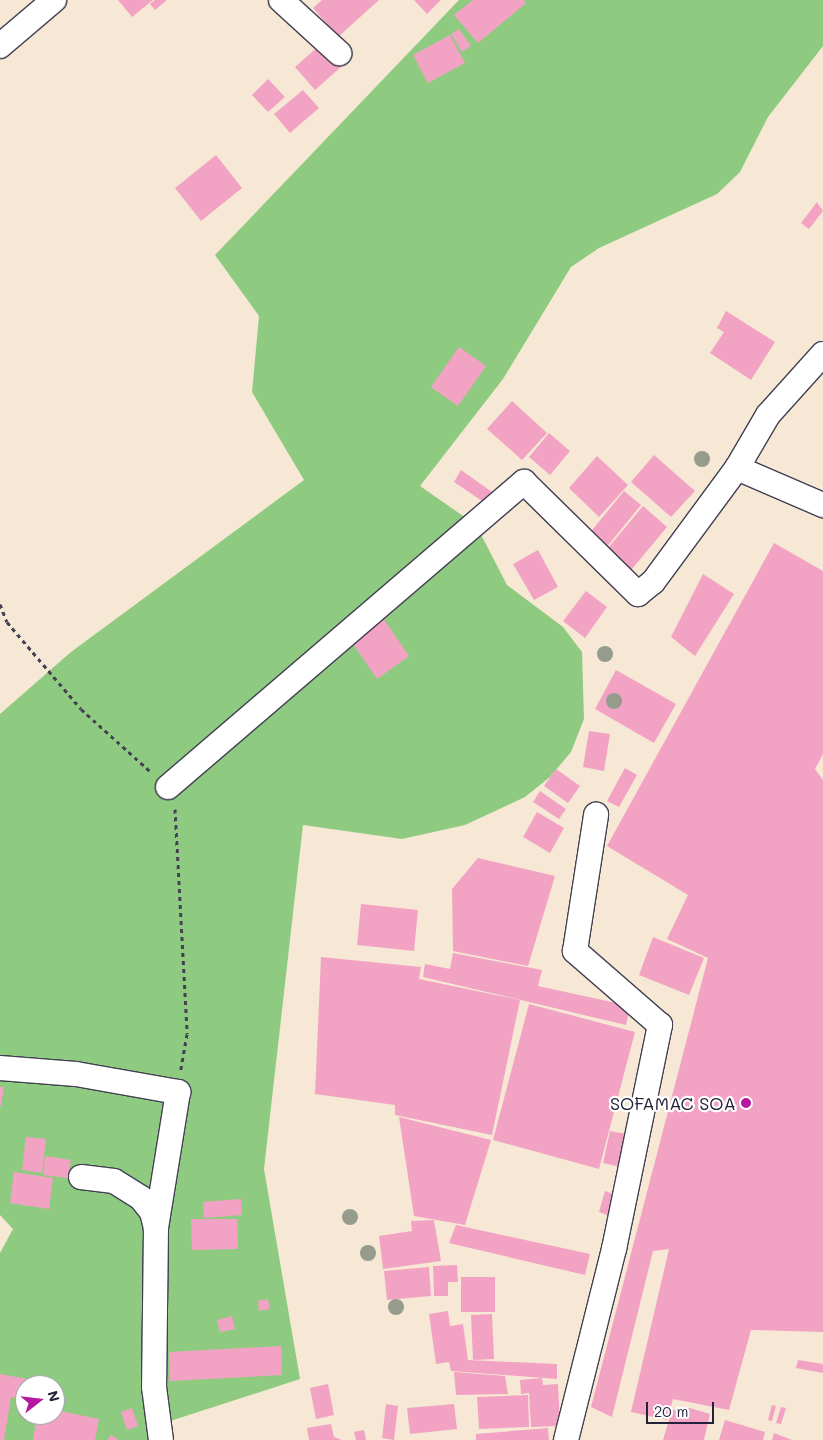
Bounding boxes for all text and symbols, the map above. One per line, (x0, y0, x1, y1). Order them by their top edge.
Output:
place label: SOFAMAC SOA (610, 1092, 736, 1114)
marker: SOFAMAC SOA (740, 1097, 752, 1109)
north arrow (15, 1375, 65, 1425)
text: N (43, 1388, 65, 1404)
scale bar (648, 1392, 716, 1424)
text: 20 m (654, 1401, 688, 1421)

